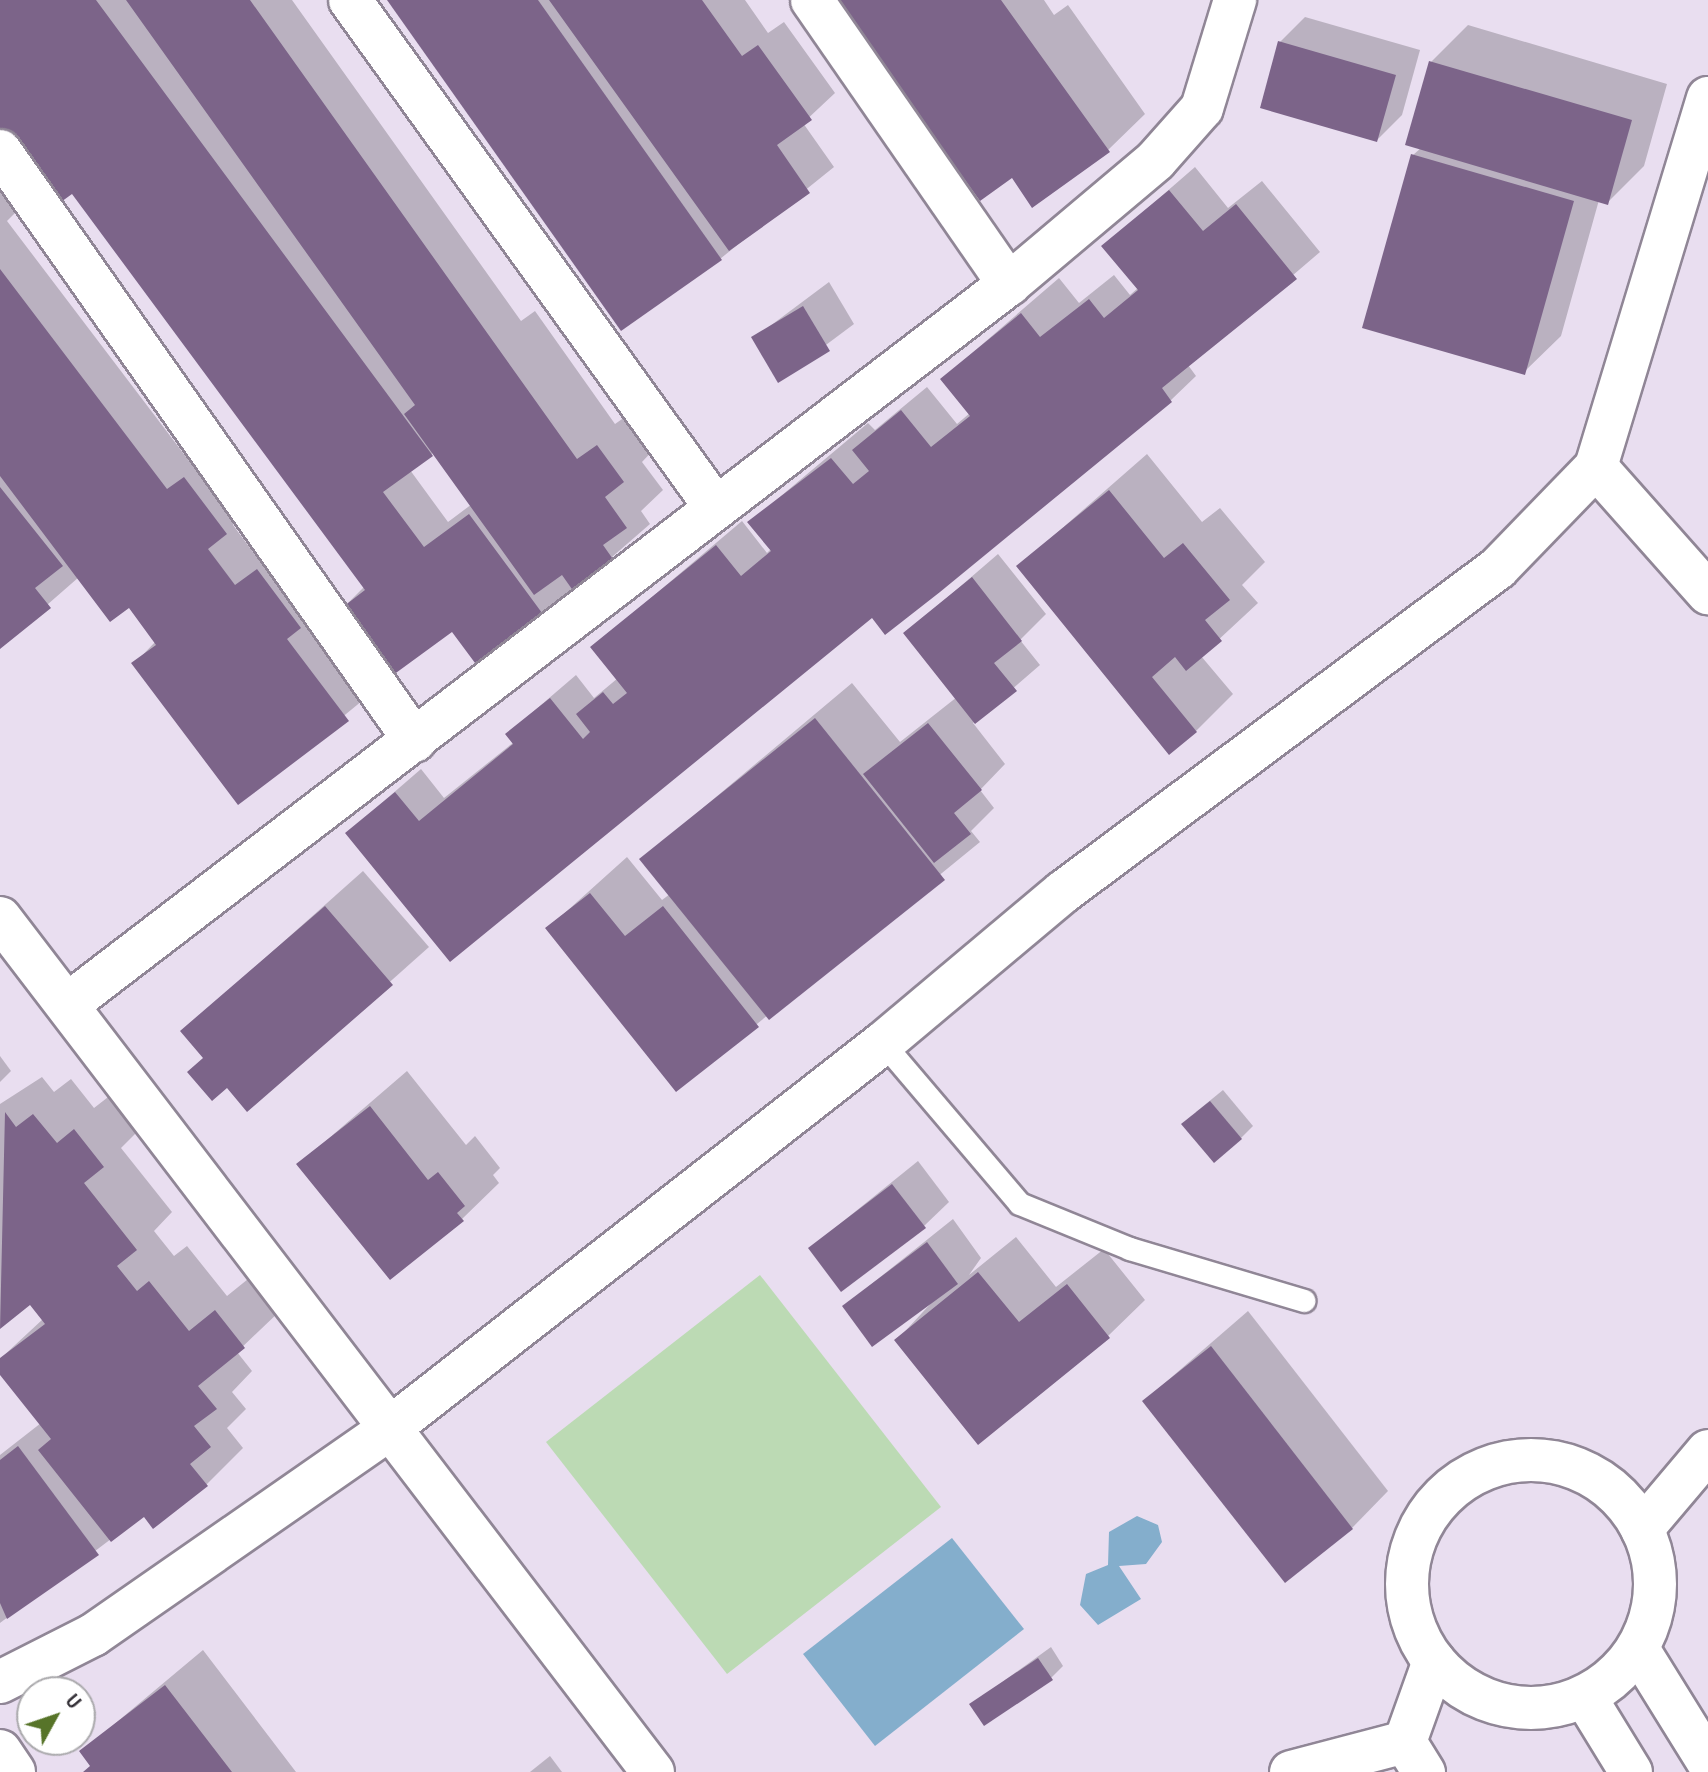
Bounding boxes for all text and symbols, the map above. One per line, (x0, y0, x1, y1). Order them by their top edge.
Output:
north arrow (16, 1676, 96, 1756)
text: U (59, 1688, 87, 1715)

